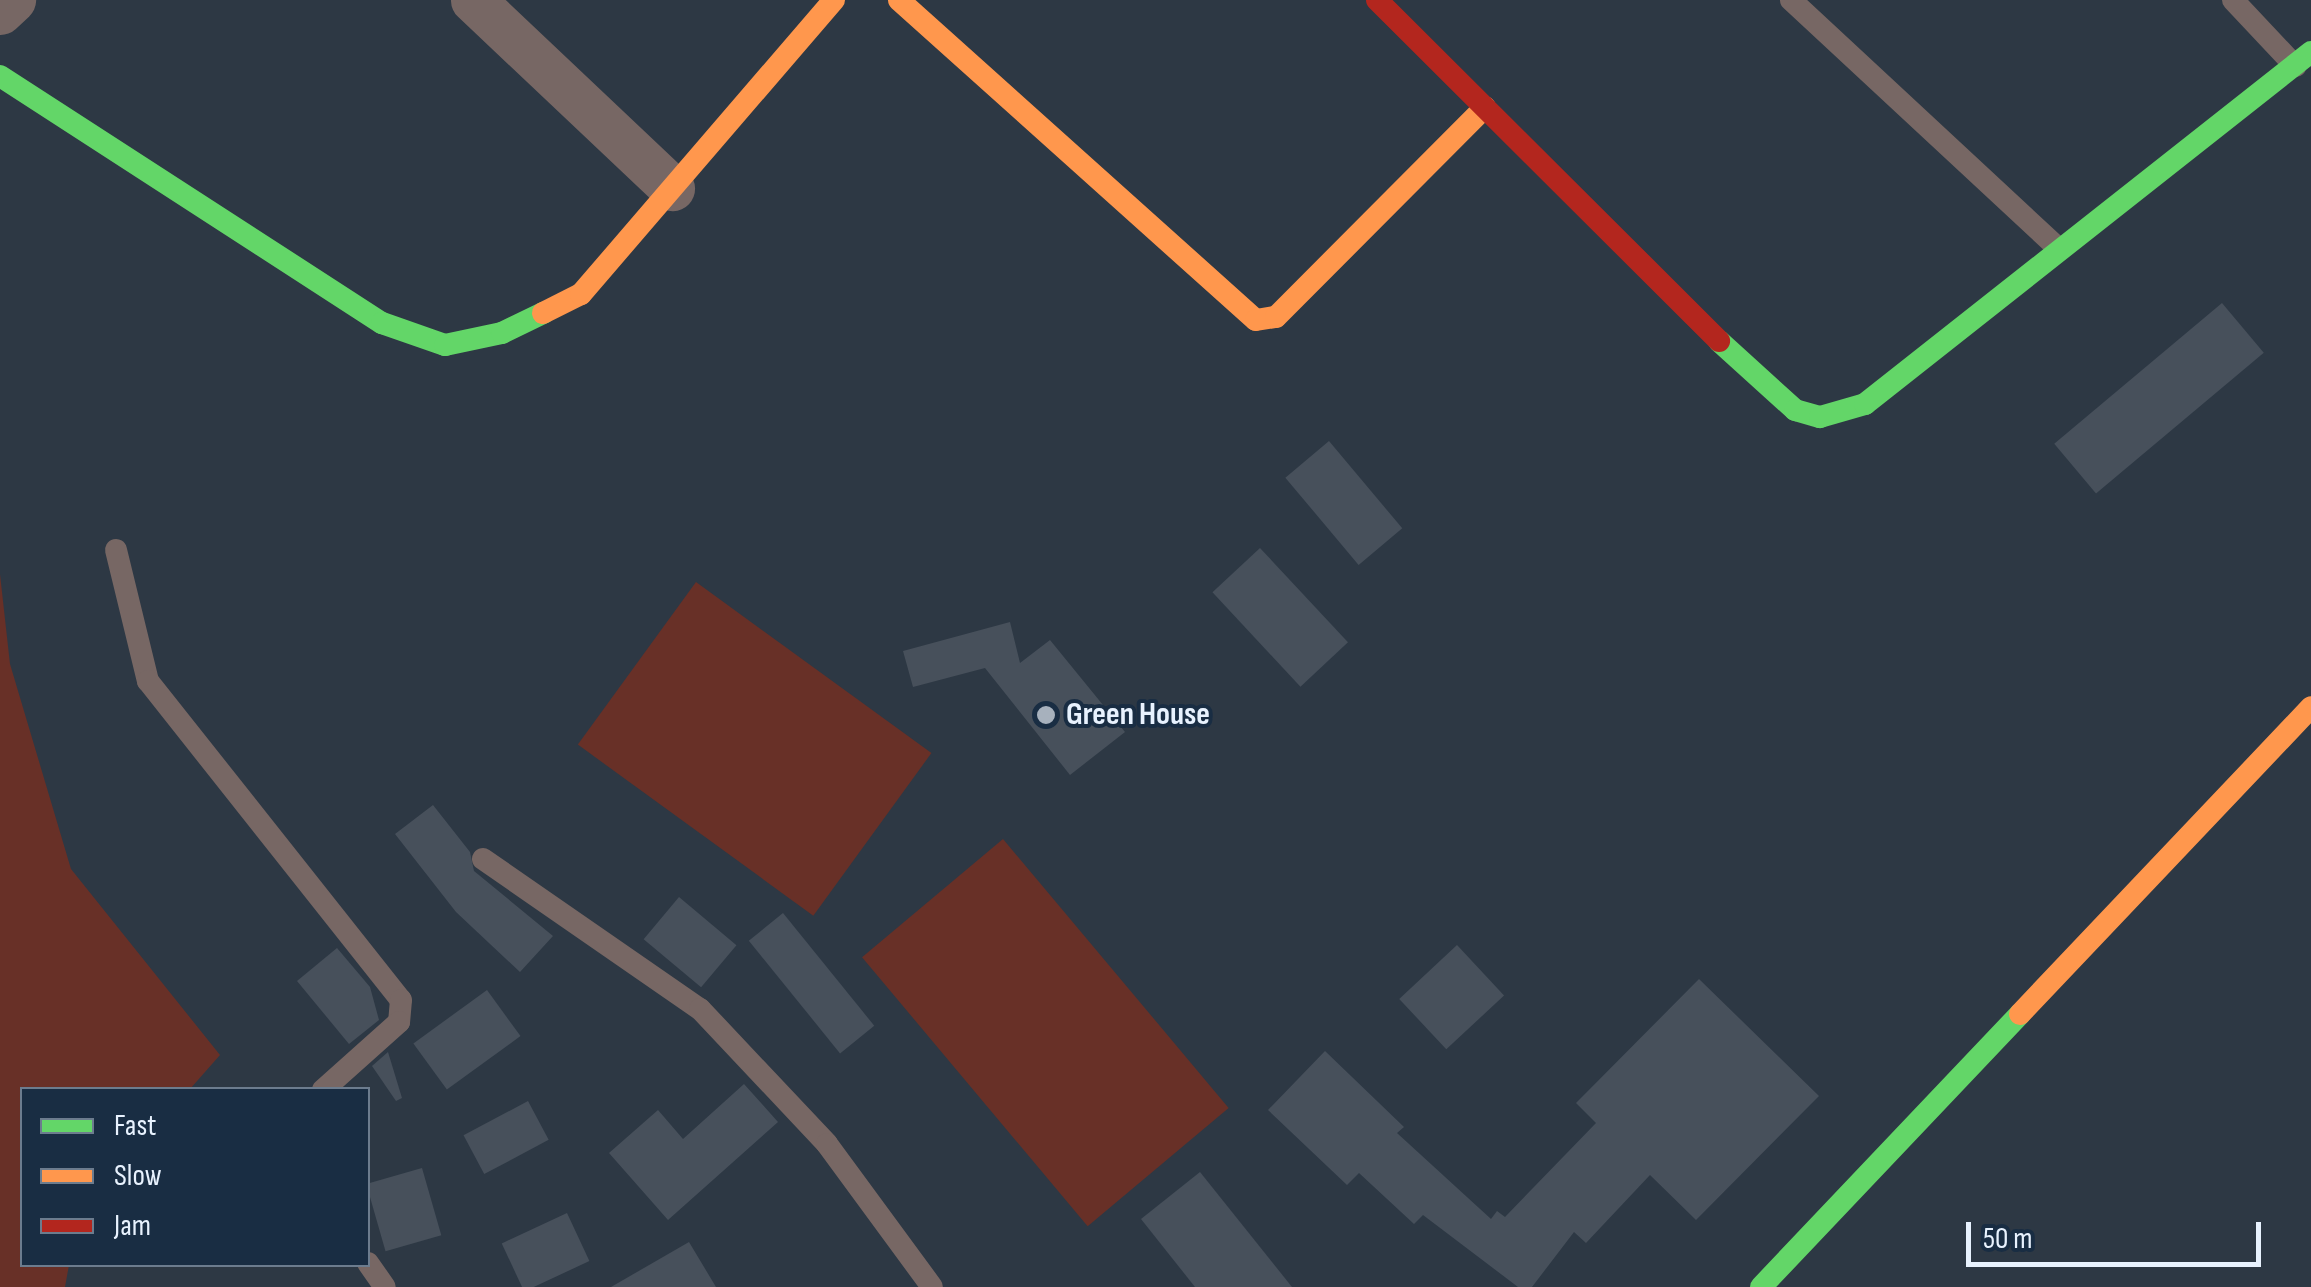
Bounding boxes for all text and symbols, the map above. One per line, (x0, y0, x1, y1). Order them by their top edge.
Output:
place label: Green House (1066, 696, 1210, 734)
marker: Green House (1035, 704, 1057, 726)
legend (20, 1087, 370, 1267)
text: Fast (114, 1108, 156, 1144)
text: Slow (114, 1158, 162, 1194)
scale bar (1971, 1202, 2266, 1264)
text: Jam (114, 1208, 151, 1244)
text: 50 m (1983, 1221, 2032, 1257)

